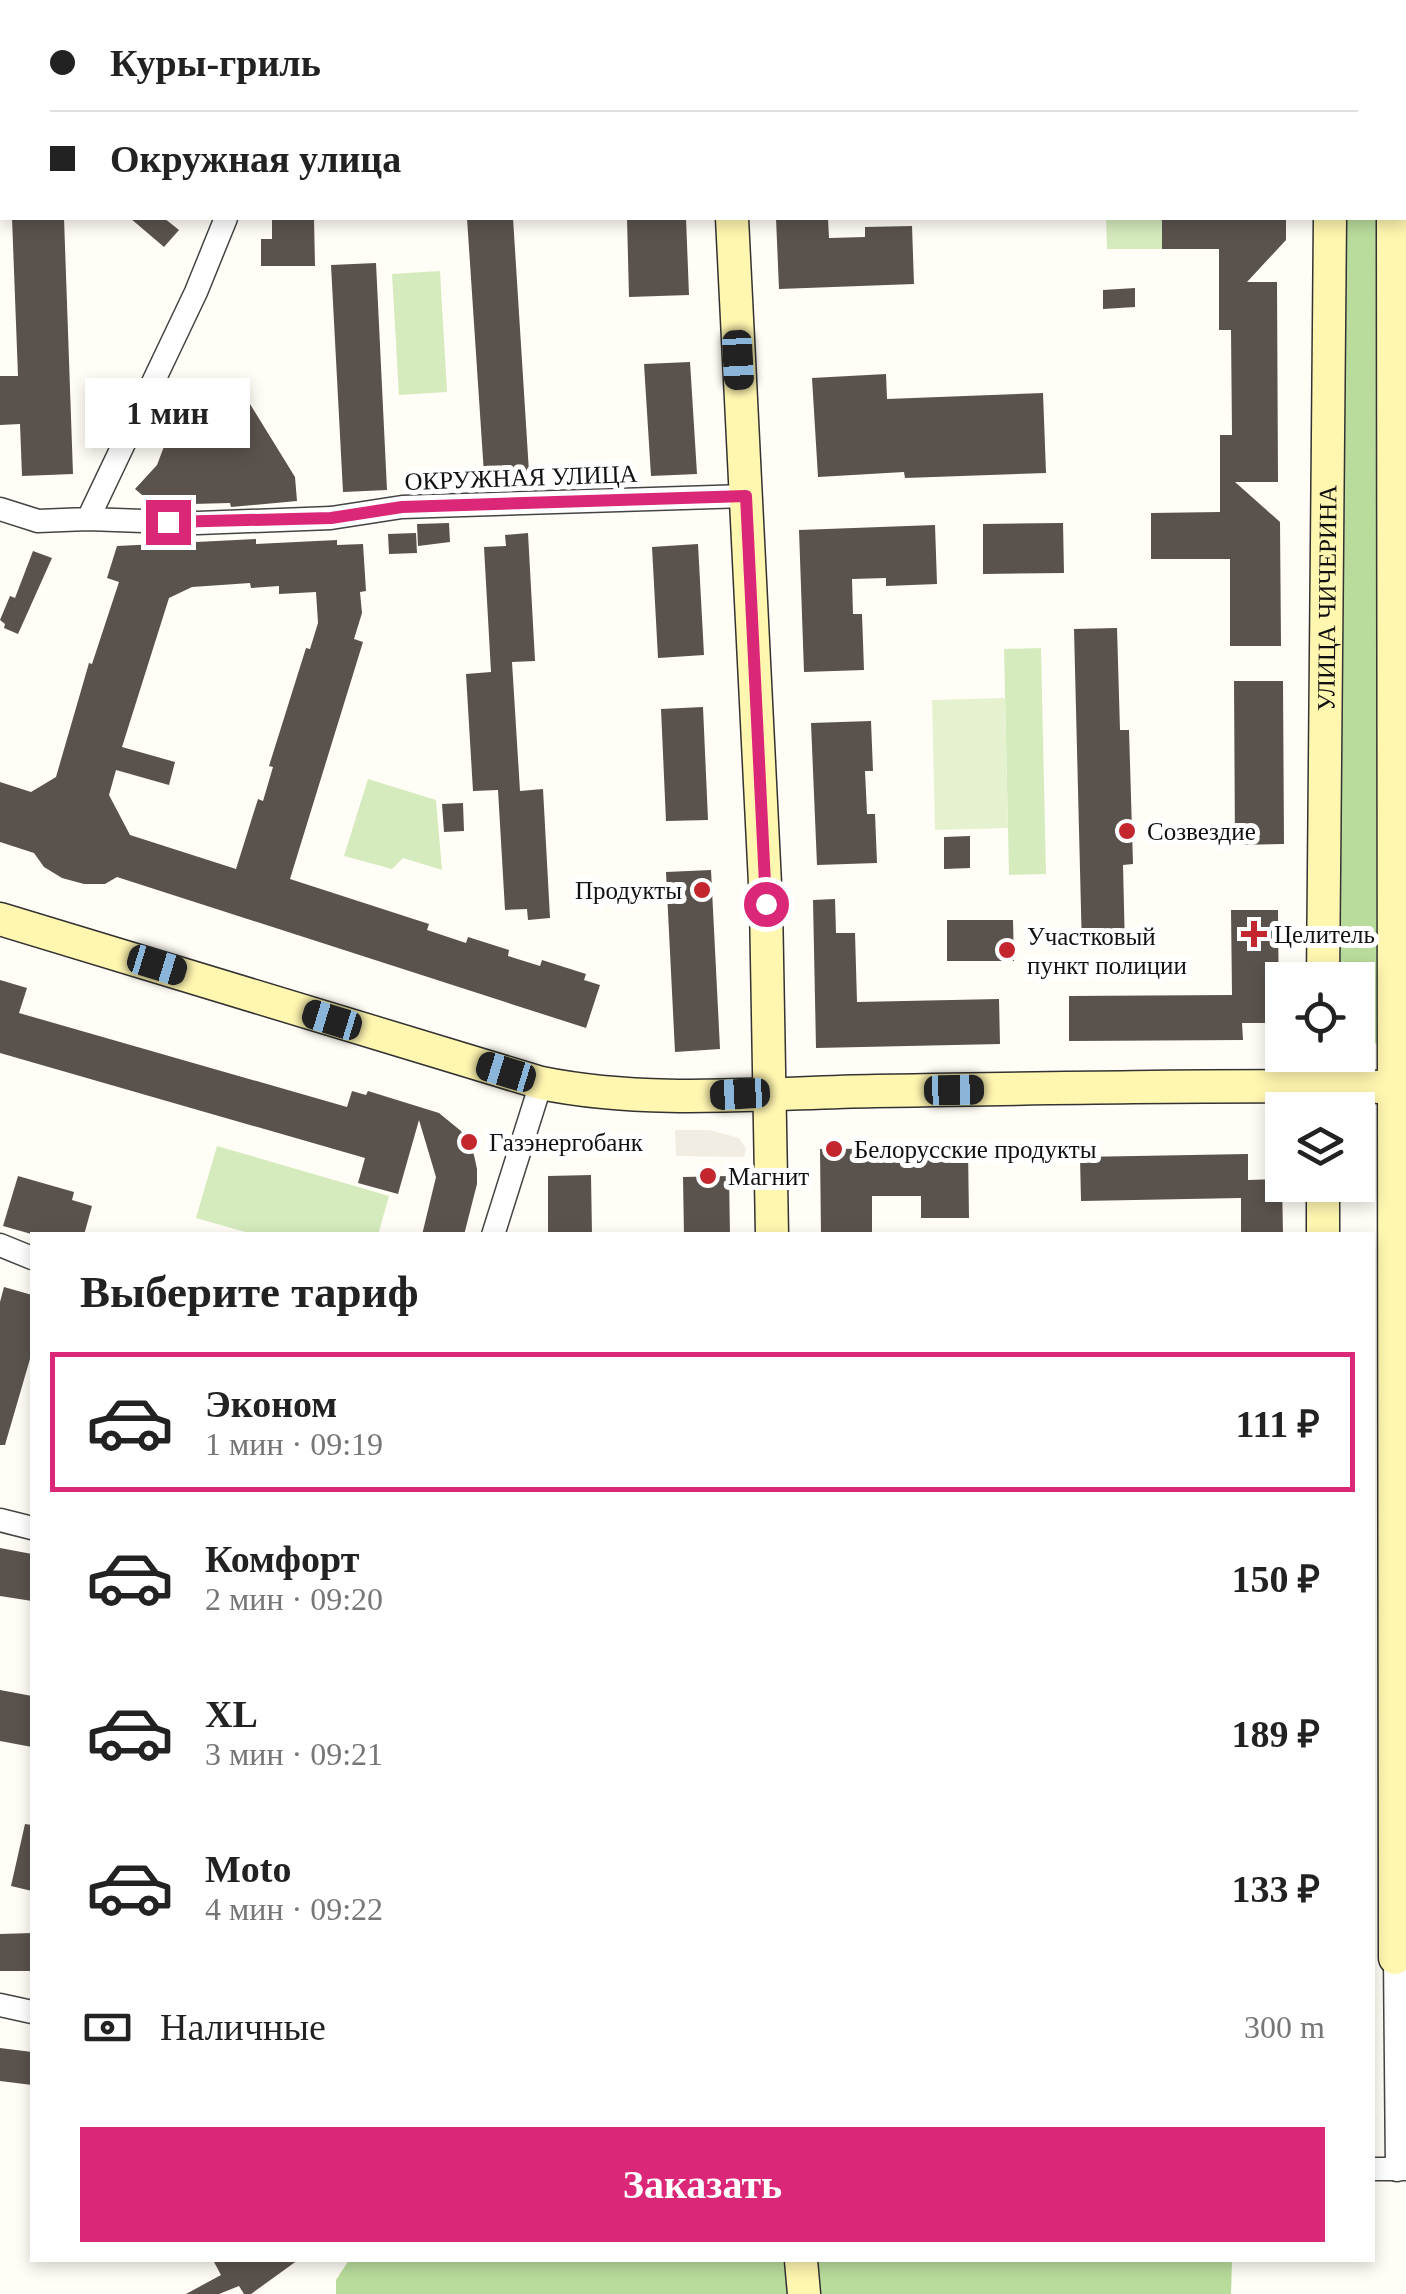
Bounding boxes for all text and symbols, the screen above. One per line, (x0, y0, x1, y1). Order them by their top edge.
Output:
text: Куры-гриль (110, 42, 321, 84)
text: Окружная улица (110, 138, 401, 180)
car (721, 329, 755, 391)
callout: 1 мин (86, 377, 250, 447)
text: 1 мин (126, 395, 209, 431)
street label: ОКРУЖНАЯ УЛИЦА (404, 460, 638, 495)
street label: УЛИЦА ЧИЧЕРИНА (1312, 485, 1342, 711)
route end (146, 500, 191, 545)
place label: Созвездие (1147, 818, 1256, 845)
marker: Созвездие (1116, 820, 1138, 842)
place label: Продукты (575, 877, 682, 904)
marker: Продукты (691, 879, 713, 901)
route start (744, 882, 789, 927)
place label: Целитель (1274, 921, 1375, 948)
place label: Участковый пункт полиции (1027, 923, 1187, 979)
marker: Целитель (1243, 923, 1265, 945)
marker: Участковый пункт полиции (996, 939, 1018, 961)
car (124, 942, 190, 988)
map controls (1265, 962, 1375, 1202)
button: locate (1265, 962, 1375, 1072)
car (299, 997, 365, 1043)
car (473, 1049, 539, 1095)
car (924, 1074, 984, 1106)
car (709, 1077, 771, 1111)
button: layers (1265, 1092, 1375, 1202)
place label: Газэнергобанк (489, 1129, 644, 1156)
marker: Газэнергобанк (458, 1131, 480, 1153)
place label: Белорусские продукты (854, 1136, 1097, 1163)
marker: Белорусские продукты (823, 1138, 845, 1160)
place label: Магнит (728, 1163, 809, 1190)
marker: Магнит (697, 1165, 719, 1187)
text: Выберите тариф (80, 1267, 419, 1317)
icon: car (85, 1377, 175, 1467)
text: Эконом (205, 1383, 337, 1425)
text: 111 ₽ (1236, 1403, 1320, 1445)
text: 1 мин · 09:19 (205, 1426, 383, 1462)
icon: car (85, 1532, 175, 1622)
text: Комфорт (205, 1538, 359, 1580)
text: 150 ₽ (1231, 1558, 1320, 1600)
text: 2 мин · 09:20 (205, 1581, 383, 1617)
icon: car (85, 1687, 175, 1777)
text: XL (205, 1693, 258, 1735)
text: 189 ₽ (1231, 1713, 1320, 1755)
text: 3 мин · 09:21 (205, 1736, 383, 1772)
icon: car (85, 1842, 175, 1932)
text: Moto (205, 1848, 292, 1890)
text: 133 ₽ (1231, 1868, 1320, 1910)
text: 4 мин · 09:22 (205, 1891, 383, 1927)
icon: cash (80, 2000, 135, 2055)
text: Наличные (160, 2006, 326, 2048)
text: 300 m (1244, 2009, 1325, 2045)
button: Заказать (80, 2127, 1325, 2242)

